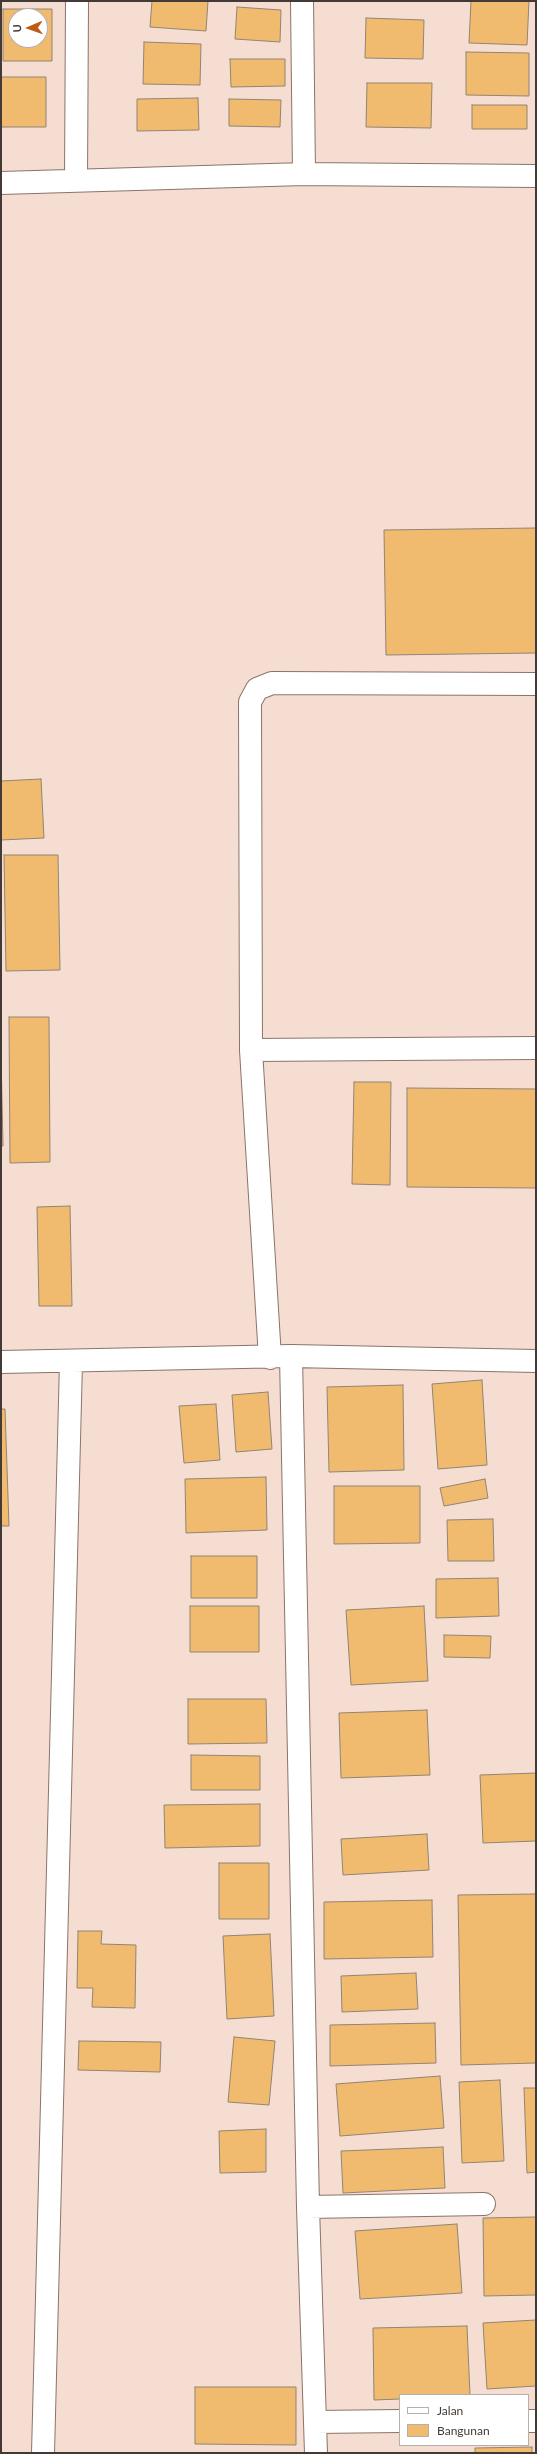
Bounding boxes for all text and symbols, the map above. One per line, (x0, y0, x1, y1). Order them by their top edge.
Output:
north arrow (8, 8, 48, 48)
text: U (10, 24, 23, 33)
legend (399, 2394, 529, 2446)
text: Jalan (437, 2403, 463, 2418)
text: Bangunan (437, 2423, 490, 2438)

